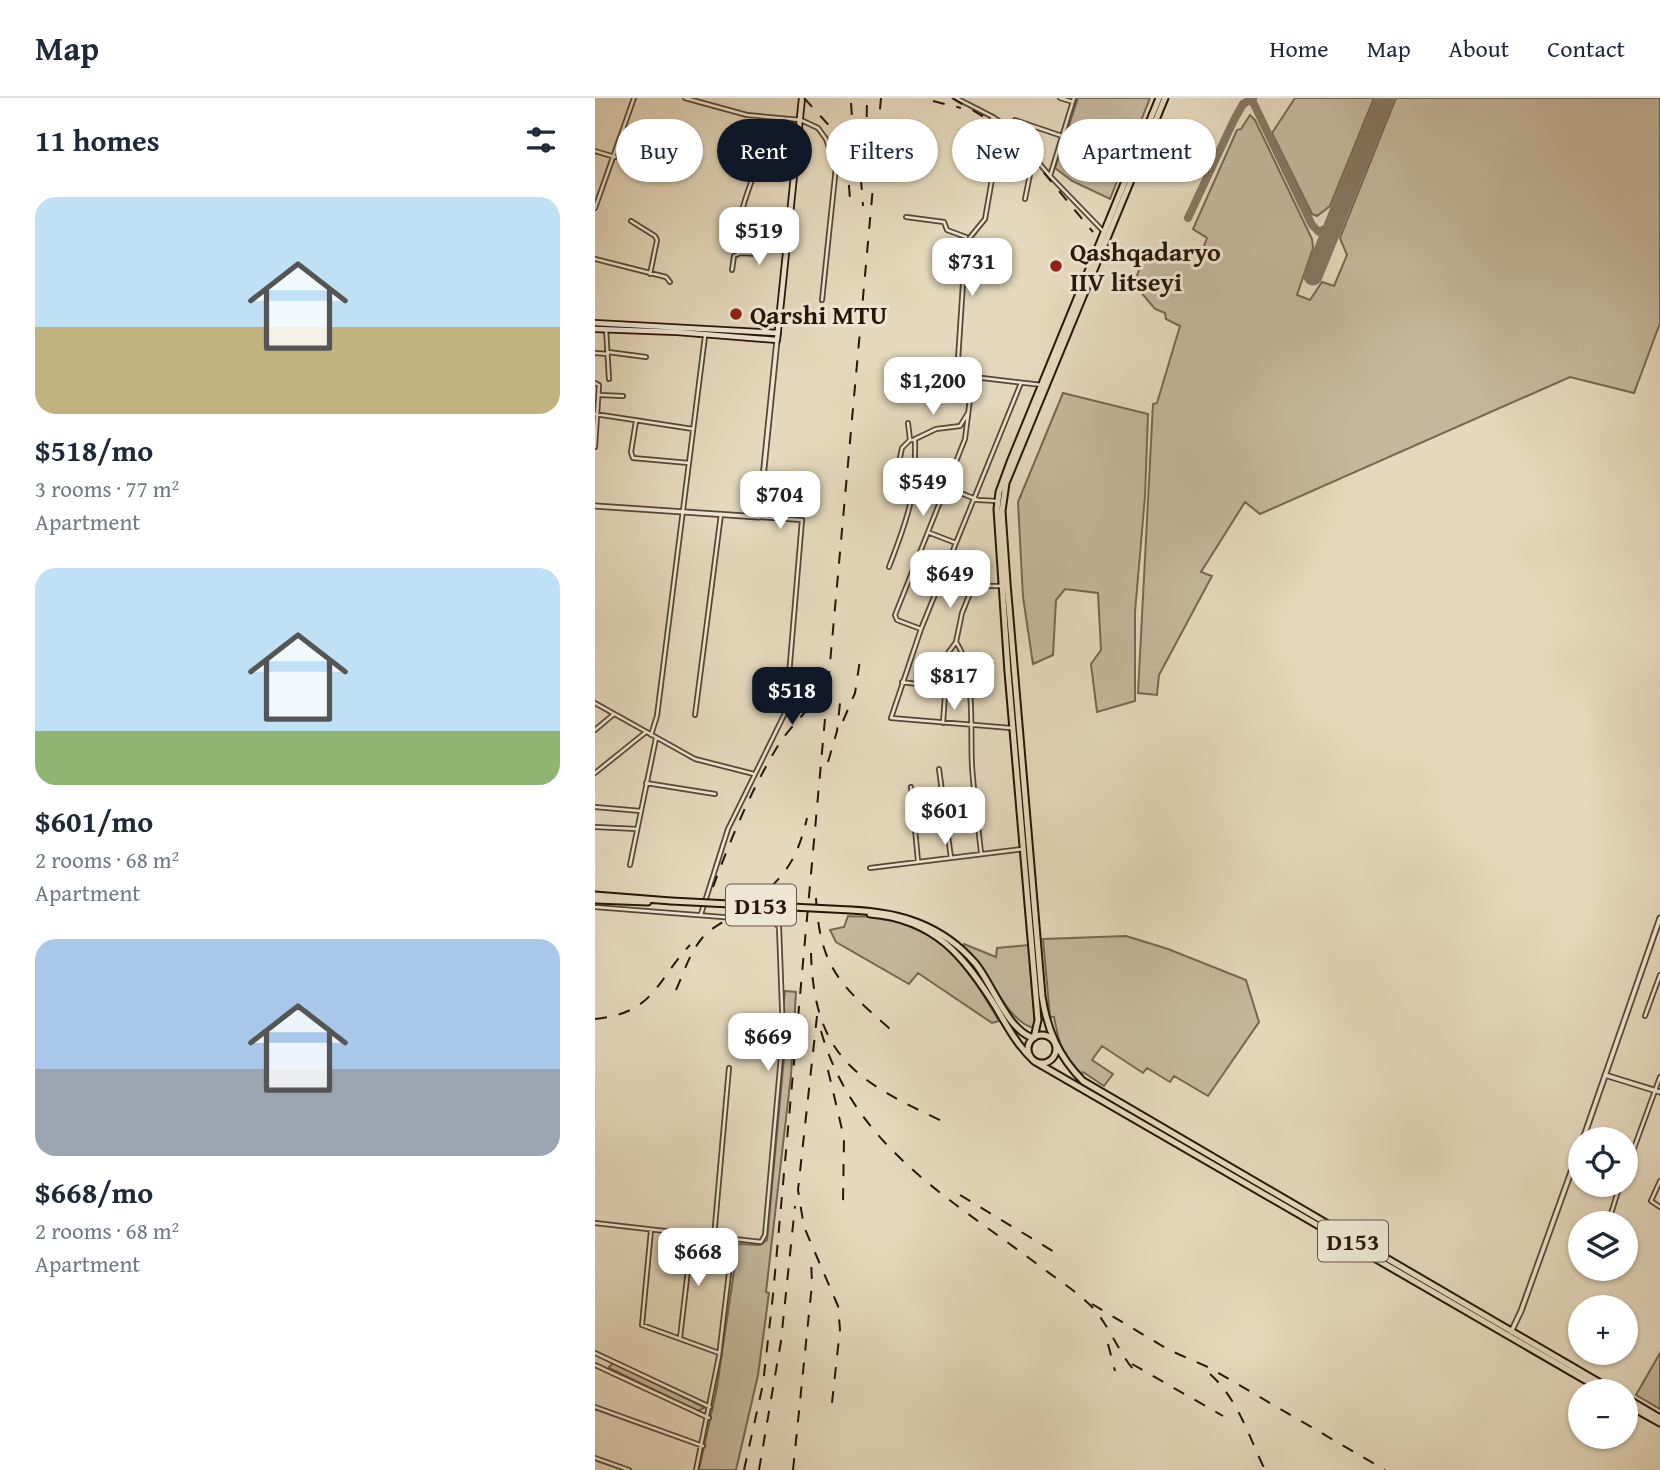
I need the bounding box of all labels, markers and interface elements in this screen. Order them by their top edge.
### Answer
text: Map [35,24,99,72]
text: Home [1270,31,1329,66]
text: Map [1367,31,1411,66]
text: About [1449,31,1509,66]
text: Contact [1547,31,1625,66]
text: 11 homes [35,118,160,162]
chip: Buy [616,119,703,182]
chip: Rent [717,119,812,182]
chip: Filters [826,119,938,182]
chip: New [952,119,1044,182]
chip: Apartment [1058,119,1216,182]
icon: filters [522,121,560,159]
pin: $519 [718,208,800,267]
text: $519 [735,213,783,246]
place label: Qashqadaryo IIV litseyi [1070,232,1221,301]
pin: $731 [931,238,1013,298]
icon: home [235,243,361,369]
text: $731 [948,244,996,277]
marker: Qashqadaryo IIV litseyi [1048,258,1064,274]
place label: Qarshi MTU [750,295,887,334]
marker: Qarshi MTU [728,306,744,322]
pin: $1,200 [876,358,990,417]
text: $1,200 [900,363,966,396]
text: $518/mo [35,428,153,472]
pin: $549 [882,458,964,518]
text: $549 [899,464,947,497]
text: 3 rooms · 77 m² [35,472,179,505]
pin: $704 [739,472,821,531]
text: $704 [756,477,804,510]
text: Apartment [35,505,140,538]
pin: $649 [909,550,991,610]
text: $649 [926,556,974,589]
icon: home [235,614,361,740]
pin: $817 [913,652,995,712]
text: $817 [930,658,978,691]
pin: $518 [751,668,833,727]
text: $518 [768,673,816,706]
pin: $601 [904,788,986,847]
text: $601 [921,793,969,826]
text: $601/mo [35,799,153,843]
text: 2 rooms · 68 m² [35,843,179,876]
text: Apartment [35,876,140,909]
road number: D153 [726,884,796,926]
icon: home [235,985,361,1111]
pin: $669 [727,1014,809,1073]
text: $669 [744,1019,792,1052]
map controls [1568,1127,1638,1449]
button: locate [1568,1127,1638,1197]
text: $668/mo [35,1170,153,1214]
button: layers [1568,1211,1638,1281]
text: 2 rooms · 68 m² [35,1214,179,1247]
road number: D153 [1318,1220,1388,1261]
pin: $668 [657,1228,739,1288]
text: $668 [674,1234,722,1267]
text: Apartment [35,1247,140,1280]
button: + [1568,1295,1638,1365]
button: − [1568,1379,1638,1449]

